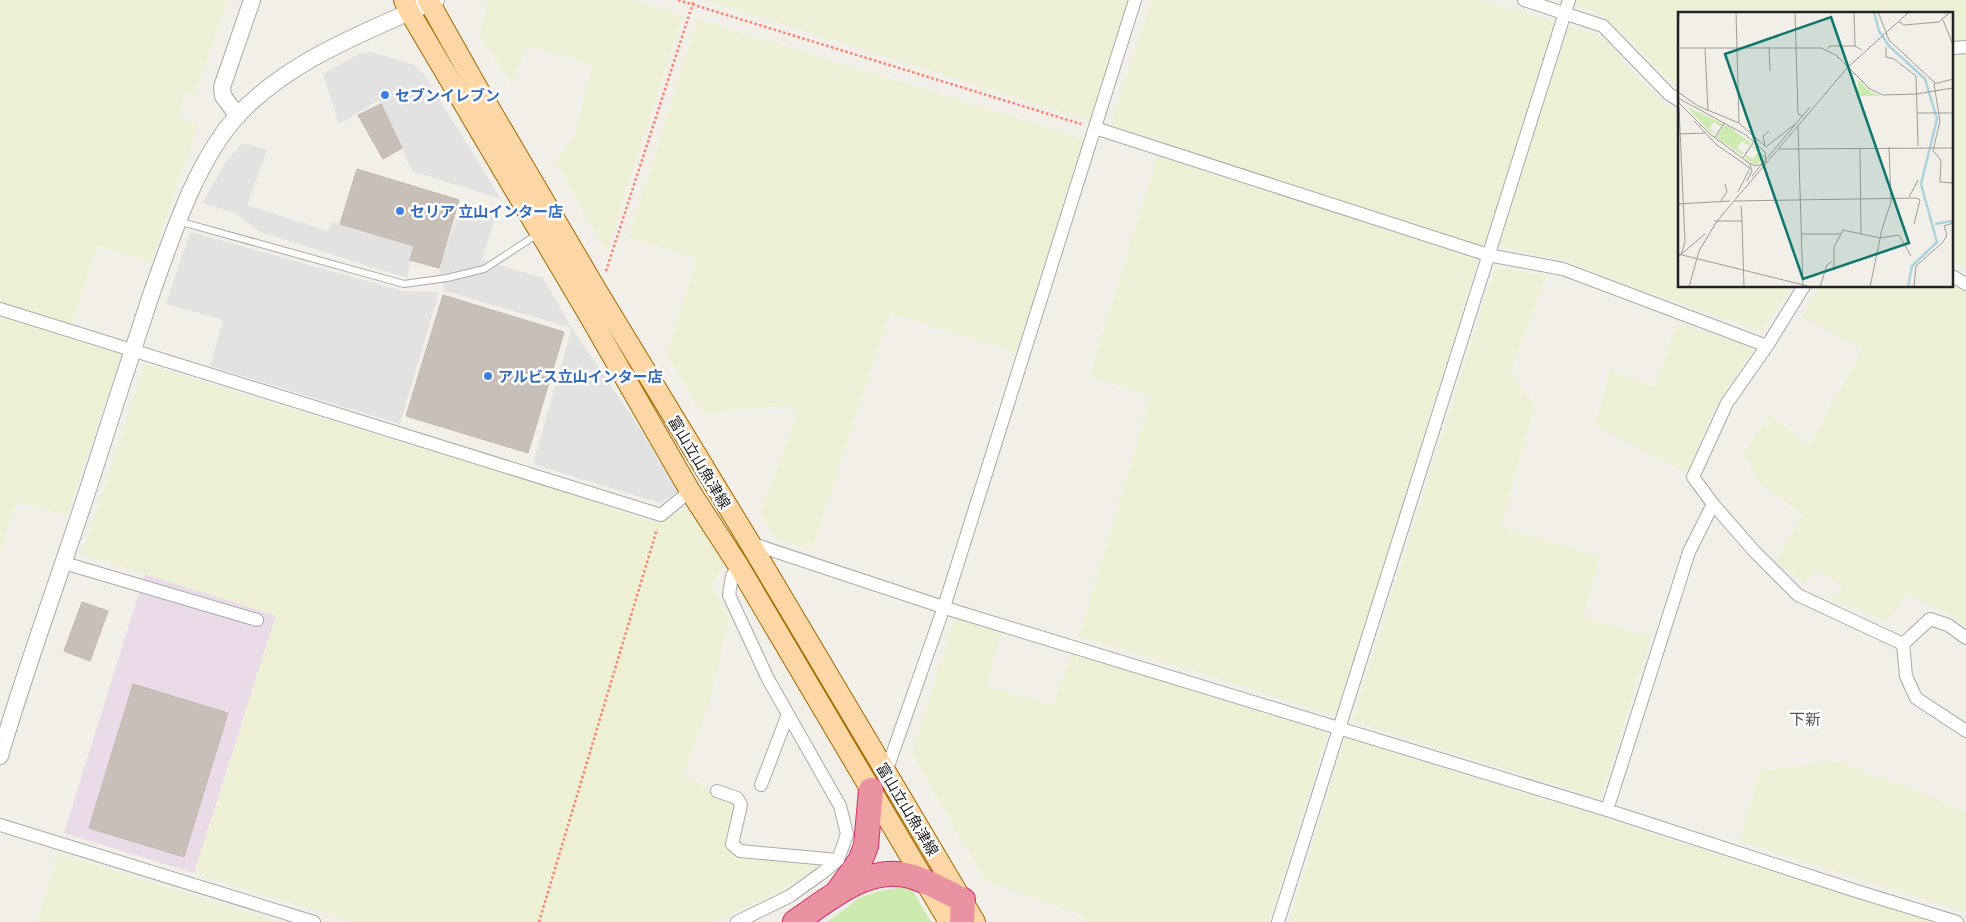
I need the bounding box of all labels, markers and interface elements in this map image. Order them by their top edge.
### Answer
inset map [1678,12,1954,288]
place label: セブンイレブン [395,86,500,104]
marker: セブンイレブン [379,89,391,101]
place label: セリア 立山インター店 [410,202,563,220]
marker: セリア 立山インター店 [394,205,406,217]
place label: アルビス立山インター店 [498,367,663,385]
marker: アルビス立山インター店 [482,370,494,382]
street label: 富山立山魚津線 [665,412,735,512]
district label: 下新 [1789,709,1821,728]
street label: 富山立山魚津線 [873,759,943,859]

